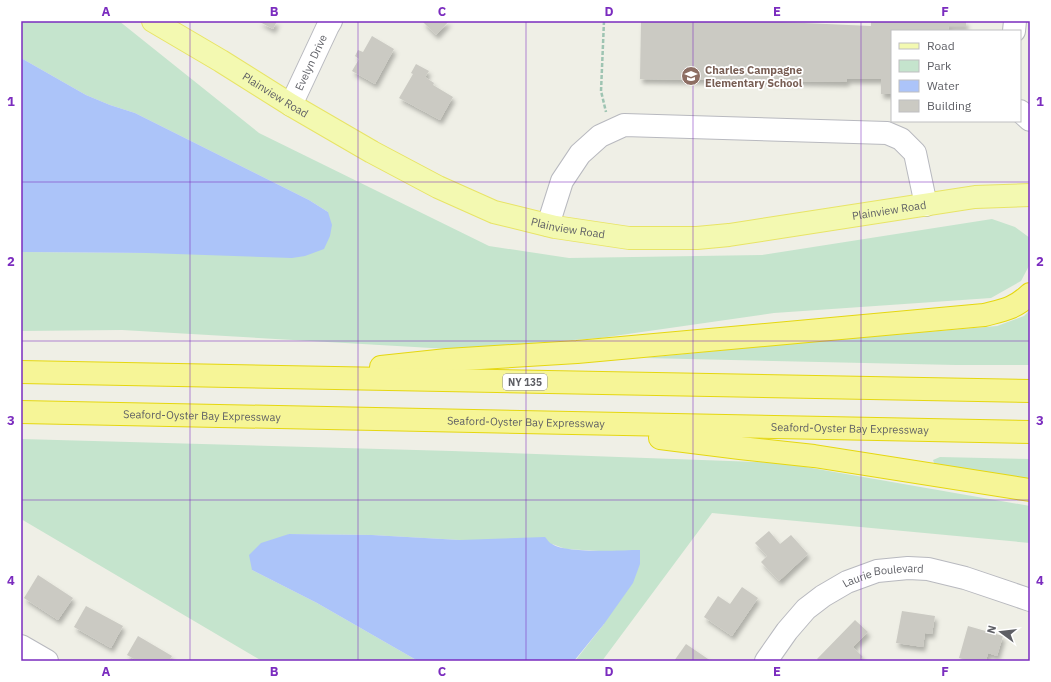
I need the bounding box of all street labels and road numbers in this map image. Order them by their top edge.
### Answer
street label: Evelyn Drive [292,32,330,93]
street label: Plainview Road [240,69,311,121]
street label: Plainview Road [851,198,927,223]
street label: Plainview Road [529,214,606,241]
road number: NY 135 [503,374,547,390]
street label: Seaford-Oyster Bay Expressway [123,407,282,424]
street label: Seaford-Oyster Bay Expressway [447,413,605,431]
street label: Seaford-Oyster Bay Expressway [771,420,929,437]
street label: Laurie Boulevard [840,561,924,590]

